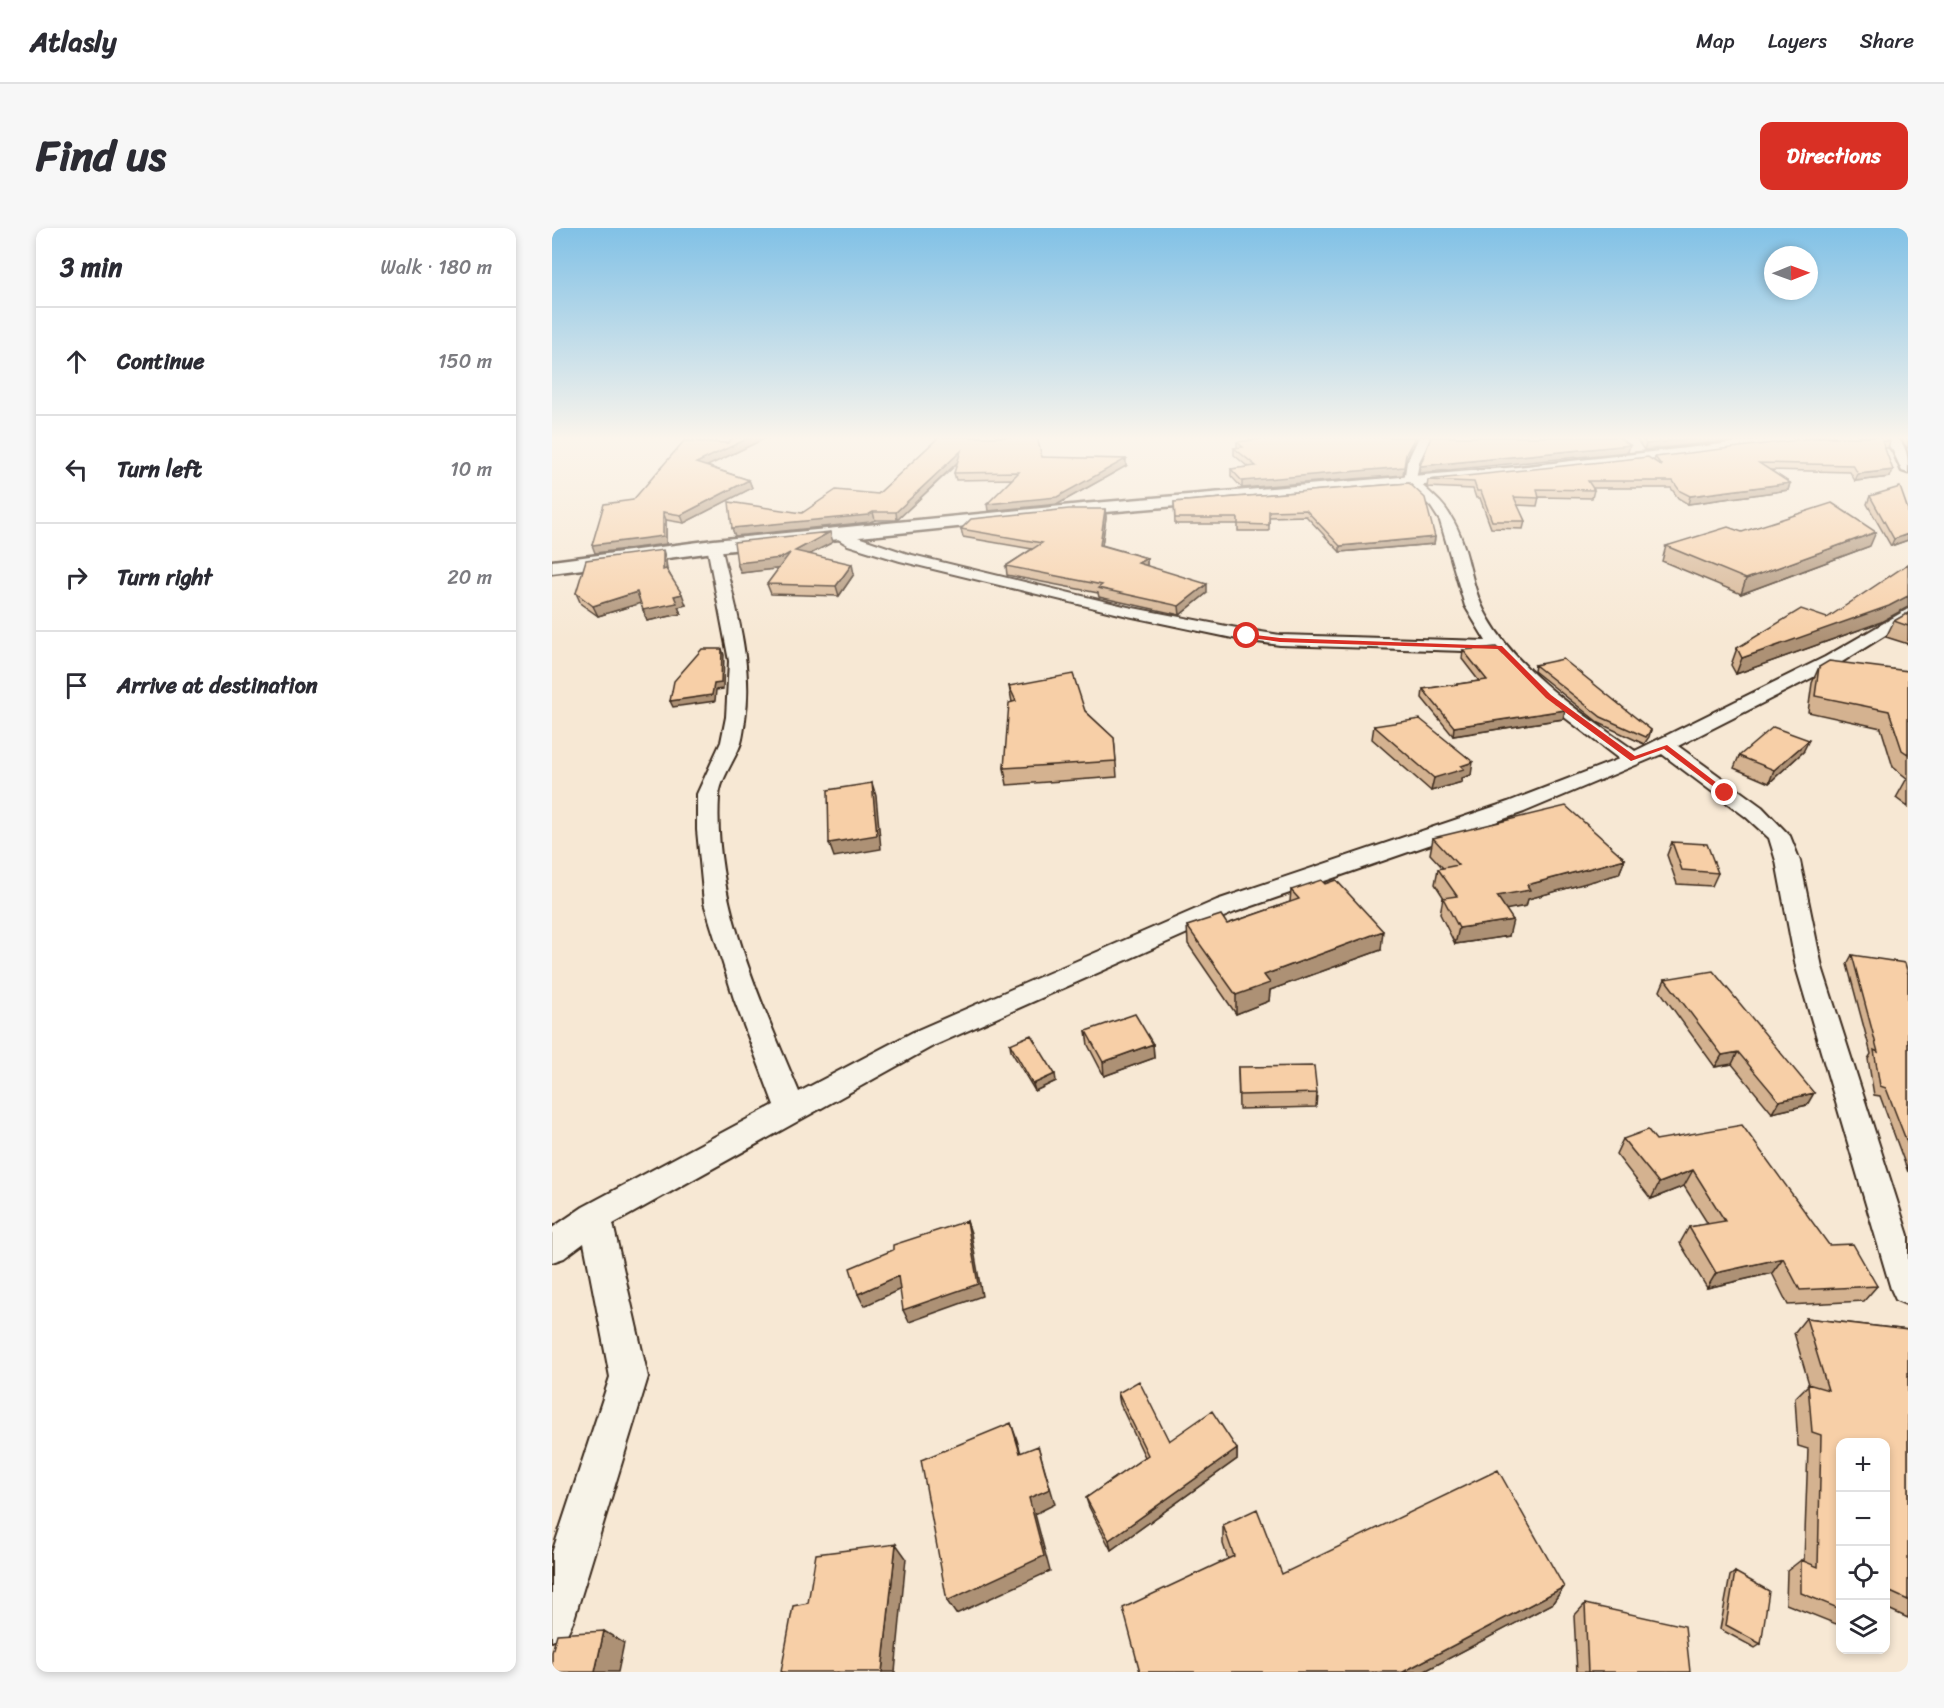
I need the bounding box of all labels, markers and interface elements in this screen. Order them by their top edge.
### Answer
text: Atlasly [30,17,117,66]
text: Map [1696,22,1735,60]
text: Layers [1768,22,1827,60]
text: Share [1860,22,1914,60]
text: Find us [36,119,166,193]
button: Directions [1760,122,1908,190]
text: 3 min [60,244,122,290]
north arrow [1764,246,1818,300]
text: Walk · 180 m [381,250,492,285]
text: Continue [117,342,205,381]
text: 150 m [438,344,492,379]
icon: ahead [60,345,93,378]
text: Turn left [117,450,202,489]
text: 10 m [450,452,492,487]
icon: left [60,453,93,486]
text: Turn right [117,558,212,597]
text: 20 m [447,560,492,595]
icon: right [60,561,93,594]
route start [1233,622,1259,648]
text: Arrive at destination [117,666,318,705]
icon: arrive [60,669,93,702]
route end [1711,779,1737,805]
map controls [1836,1438,1890,1654]
button: + [1836,1438,1890,1492]
button: − [1836,1492,1890,1546]
button: locate [1836,1546,1890,1600]
button: layers [1836,1600,1890,1654]

